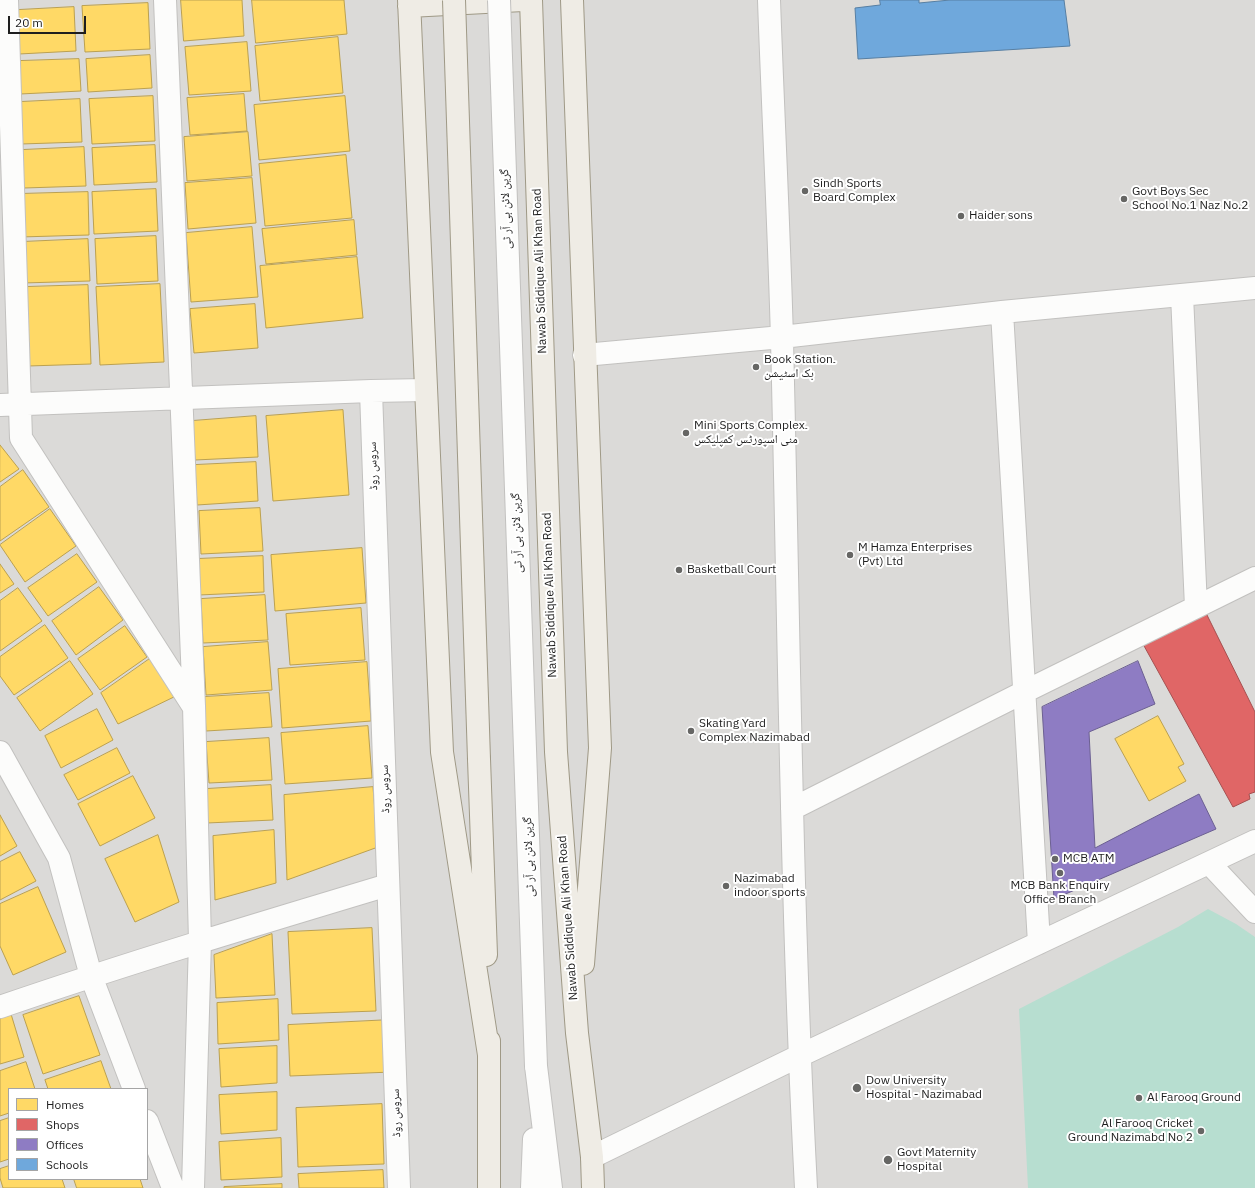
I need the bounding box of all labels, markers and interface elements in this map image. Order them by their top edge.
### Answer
scale bar [10,8,88,34]
text: 20 m [15,15,43,30]
street label: گرین لائن بی آر ٹی [497,169,515,249]
place label: Sindh Sports Board Complex [813,177,895,205]
place label: Govt Boys Sec School No.1 Naz No.2 [1132,185,1248,213]
marker: Sindh Sports Board Complex [800,186,810,196]
street label: Nawab Siddique Ali Khan Road [530,188,550,354]
marker: Govt Boys Sec School No.1 Naz No.2 [1119,194,1129,204]
place label: Haider sons [969,209,1033,223]
marker: Haider sons [956,211,966,221]
place label: Book Station۔ بک اسٹیشن [764,353,836,381]
marker: Book Station۔ بک اسٹیشن [751,362,761,372]
place label: Mini Sports Complex۔ منی اسپورٹس کمپلیکس [694,419,808,447]
marker: Mini Sports Complex۔ منی اسپورٹس کمپلیکس [681,428,691,438]
street label: سروس روڈ [365,441,381,491]
street label: گرین لائن بی آر ٹی [508,493,526,573]
street label: Nawab Siddique Ali Khan Road [540,512,560,678]
place label: M Hamza Enterprises (Pvt) Ltd [858,541,972,569]
marker: M Hamza Enterprises (Pvt) Ltd [845,550,855,560]
place label: Basketball Court [687,563,776,577]
marker: Basketball Court [674,565,684,575]
place label: Skating Yard Complex Nazimabad [699,717,810,745]
marker: Skating Yard Complex Nazimabad [686,726,696,736]
street label: سروس روڈ [377,764,393,814]
street label: گرین لائن بی آر ٹی [520,817,538,897]
street label: Nawab Siddique Ali Khan Road [555,835,581,1001]
place label: MCB ATM [1063,852,1114,866]
marker: MCB ATM [1050,854,1060,864]
marker: MCB Bank Enquiry Office Branch [1055,868,1065,878]
place label: Nazimabad indoor sports [734,872,805,900]
place label: MCB Bank Enquiry Office Branch [1010,879,1110,907]
marker: Nazimabad indoor sports [721,881,731,891]
place label: Dow University Hospital - Nazimabad [866,1074,982,1102]
marker: Dow University Hospital - Nazimabad [851,1082,863,1094]
legend [8,1088,148,1180]
street label: سروس روڈ [388,1088,404,1138]
place label: Al Farooq Ground [1147,1091,1241,1105]
marker: Al Farooq Ground [1134,1093,1144,1103]
text: Homes [46,1097,84,1112]
text: Shops [46,1117,79,1132]
place label: Al Farooq Cricket Ground Nazimabd No 2 [1068,1117,1193,1145]
marker: Al Farooq Cricket Ground Nazimabd No 2 [1196,1126,1206,1136]
text: Offices [46,1137,84,1152]
place label: Govt Maternity Hospital [897,1146,976,1174]
marker: Govt Maternity Hospital [882,1154,894,1166]
text: Schools [46,1157,88,1172]

